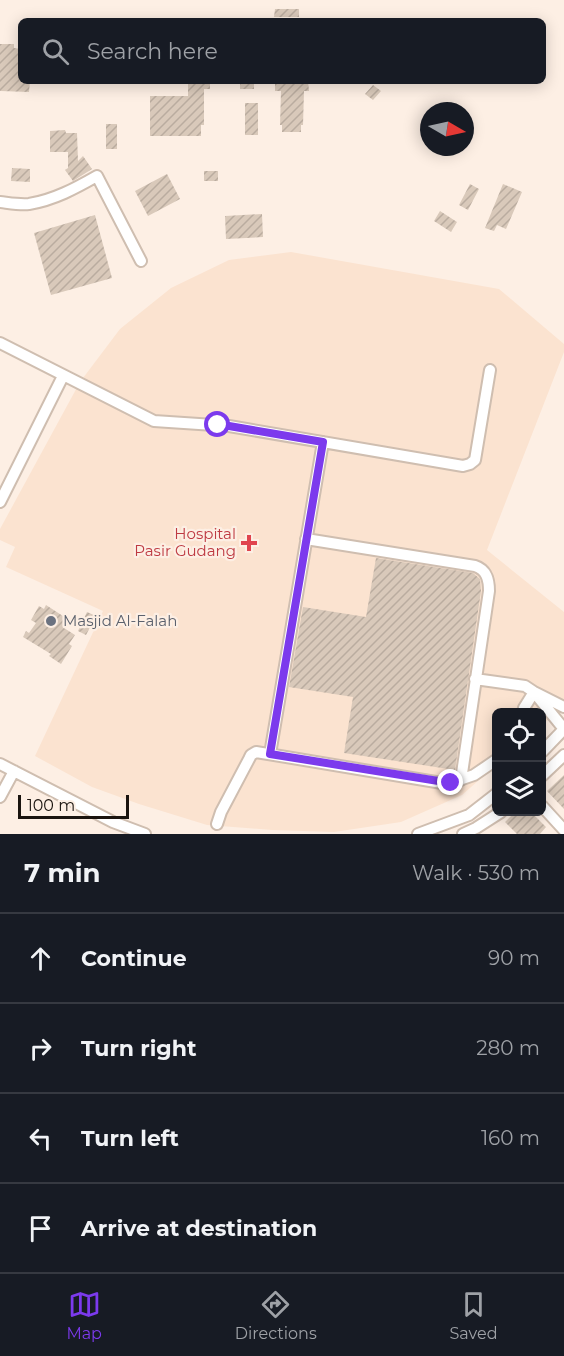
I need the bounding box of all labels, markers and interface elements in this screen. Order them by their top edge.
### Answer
search box [18,18,546,84]
icon: search [39,35,72,68]
text: Search here [87,38,218,65]
north arrow [420,102,474,156]
route start [204,411,230,437]
place label: Hospital Pasir Gudang [134,524,236,560]
marker: Hospital Pasir Gudang [240,534,258,552]
place label: Masjid Al-Falah [63,611,177,630]
marker: Masjid Al-Falah [44,614,58,628]
map controls [492,708,546,816]
button: locate [492,708,546,762]
button: layers [492,762,546,816]
route end [437,769,463,795]
scale bar [18,792,129,820]
text: 100 m [27,796,75,815]
text: 7 min [24,857,101,889]
text: Walk · 530 m [412,861,540,885]
icon: ahead [24,942,57,975]
text: Continue [81,945,187,972]
text: 90 m [488,946,540,970]
icon: right [24,1032,57,1065]
text: Turn right [81,1035,196,1062]
text: 280 m [476,1036,540,1060]
icon: left [24,1122,57,1155]
text: Turn left [81,1125,179,1152]
text: 160 m [481,1126,540,1150]
icon: arrive [24,1212,57,1245]
text: Arrive at destination [81,1215,317,1242]
tab: Map [66,1288,102,1343]
tab: Directions [235,1288,317,1343]
tab: Saved [450,1288,498,1343]

